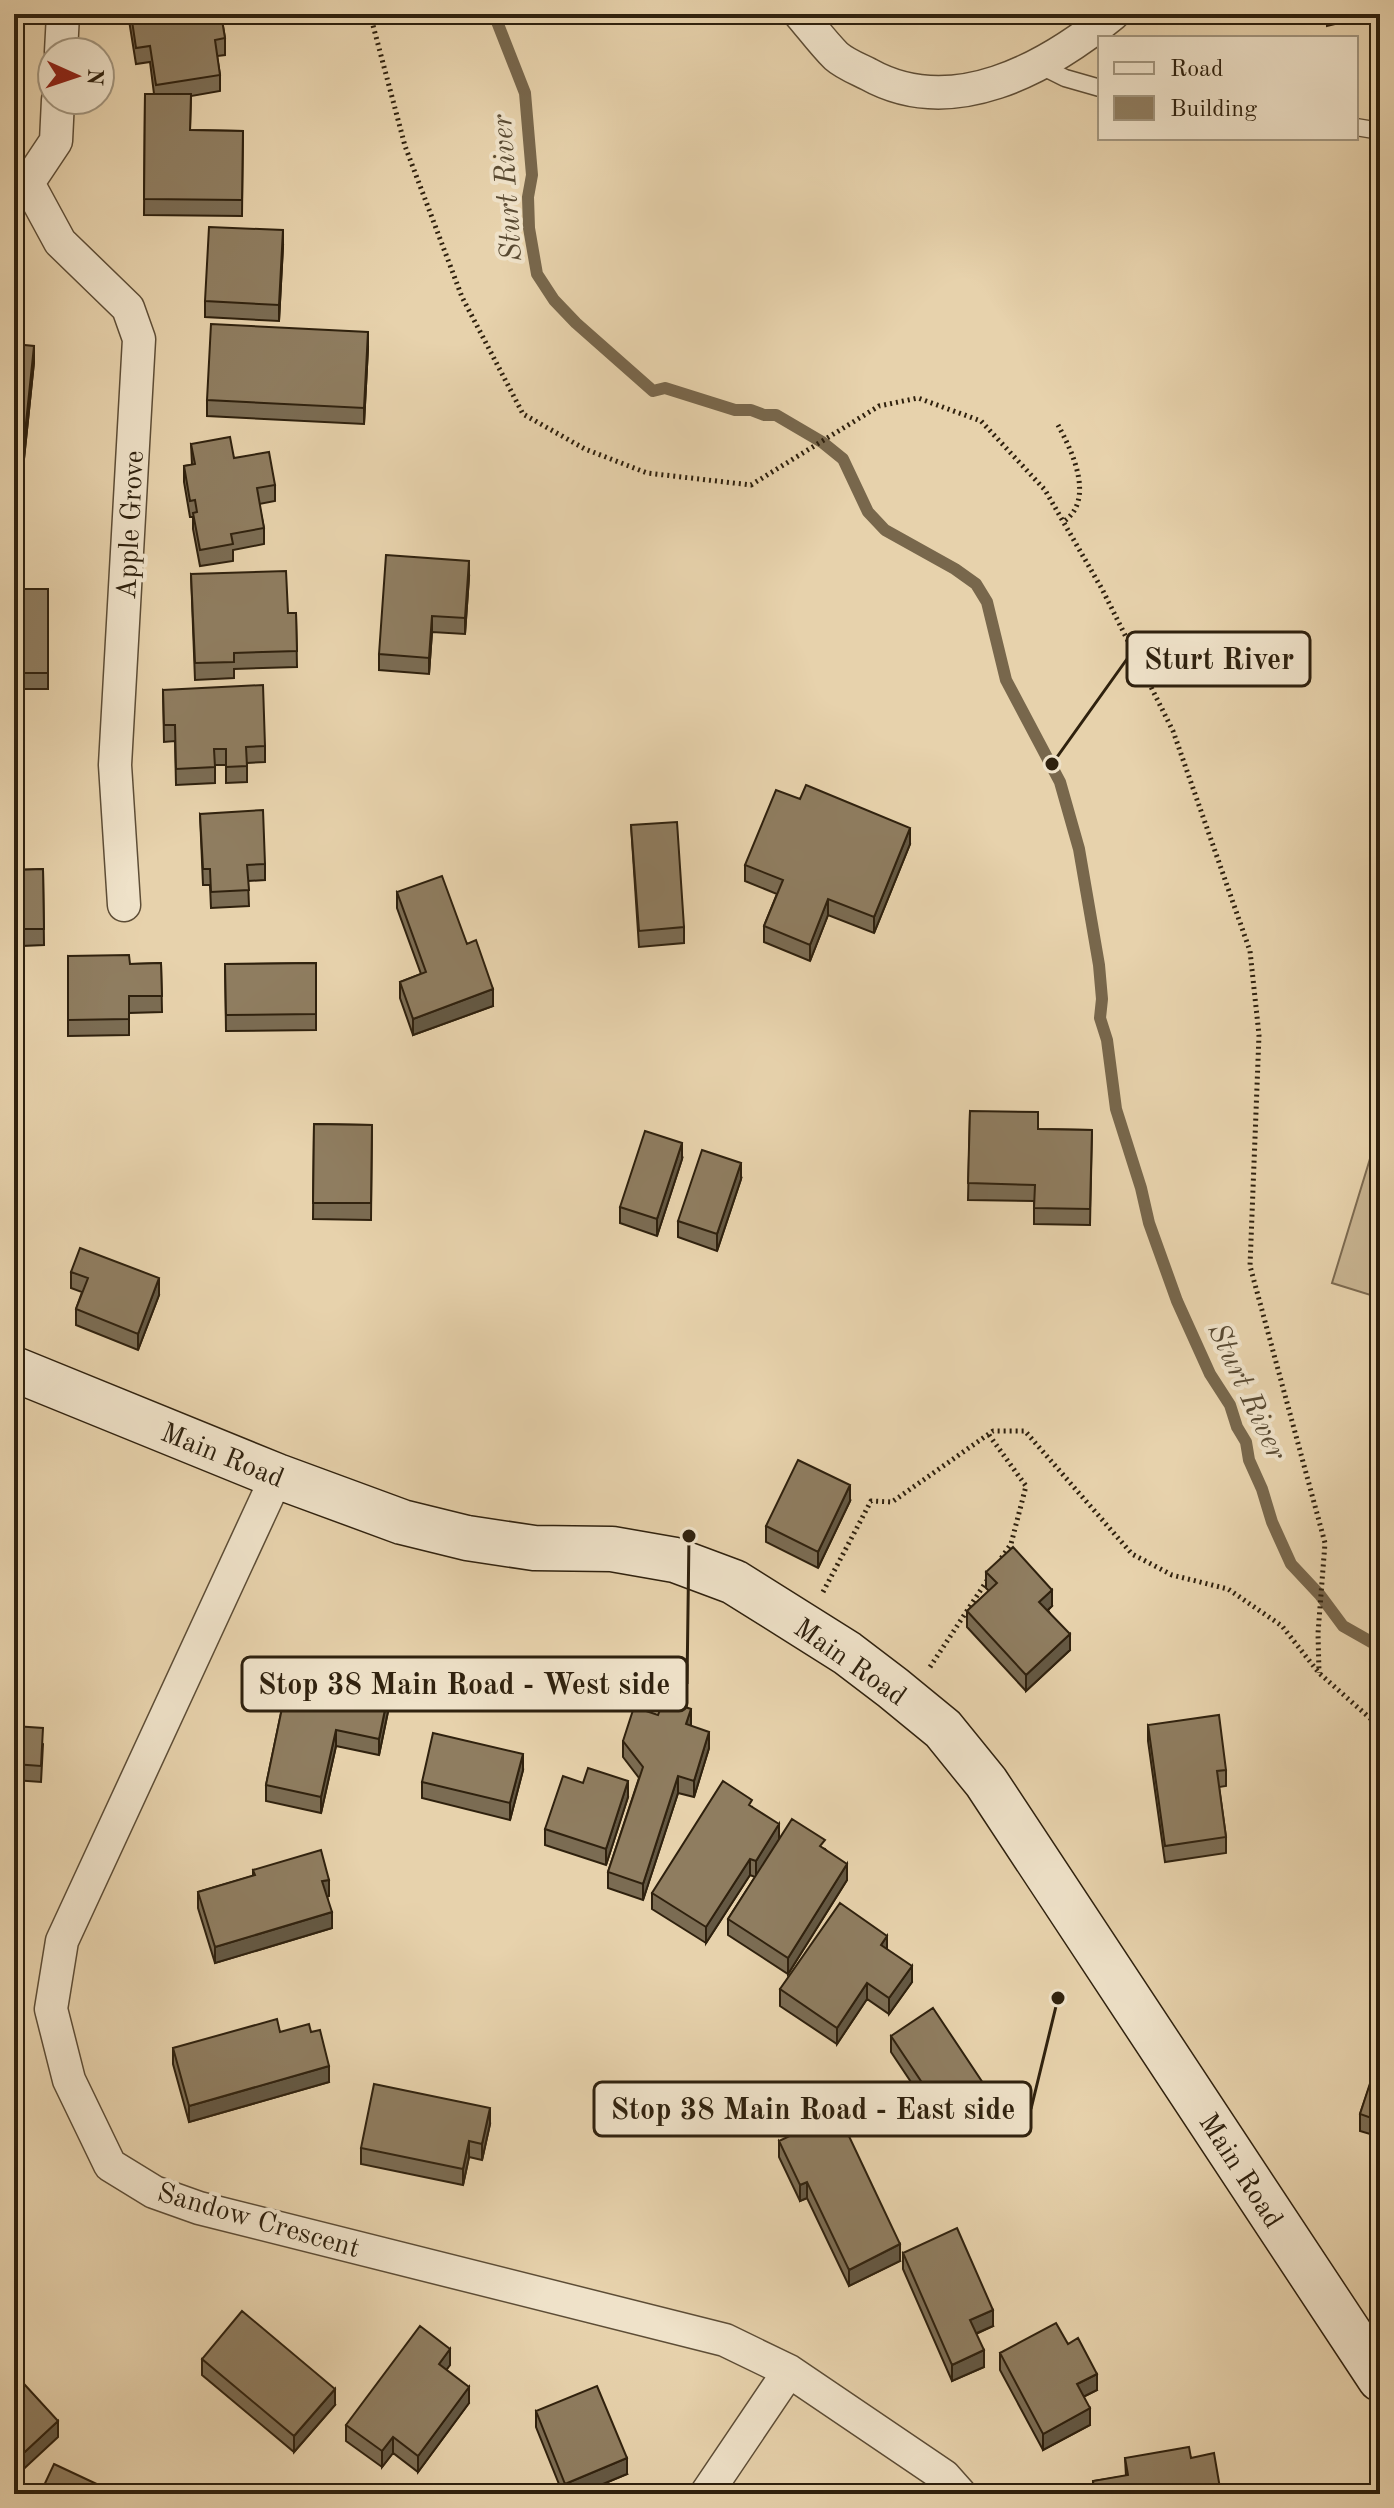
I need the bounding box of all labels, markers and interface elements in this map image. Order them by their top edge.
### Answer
north arrow [36,36,116,116]
legend [1098,36,1358,140]
text: Road [1170,58,1223,82]
text: N [83,68,105,86]
text: Building [1170,98,1257,122]
water label: Sturt River [488,112,528,262]
street label: Apple Grove [114,450,150,600]
callout: Sturt River [1127,632,1310,686]
text: Sturt River [1144,646,1294,676]
water label: Sturt River [1201,1319,1291,1466]
street label: Main Road [156,1419,287,1494]
street label: Main Road [788,1615,911,1712]
callout: Stop 38 Main Road - West side [242,1657,687,1711]
text: Stop 38 Main Road - West side [258,1671,670,1701]
callout: Stop 38 Main Road - East side [594,2082,1031,2136]
text: Stop 38 Main Road - East side [611,2096,1016,2126]
street label: Main Road [1192,2109,1287,2234]
street label: Sandow Crescent [154,2180,363,2264]

